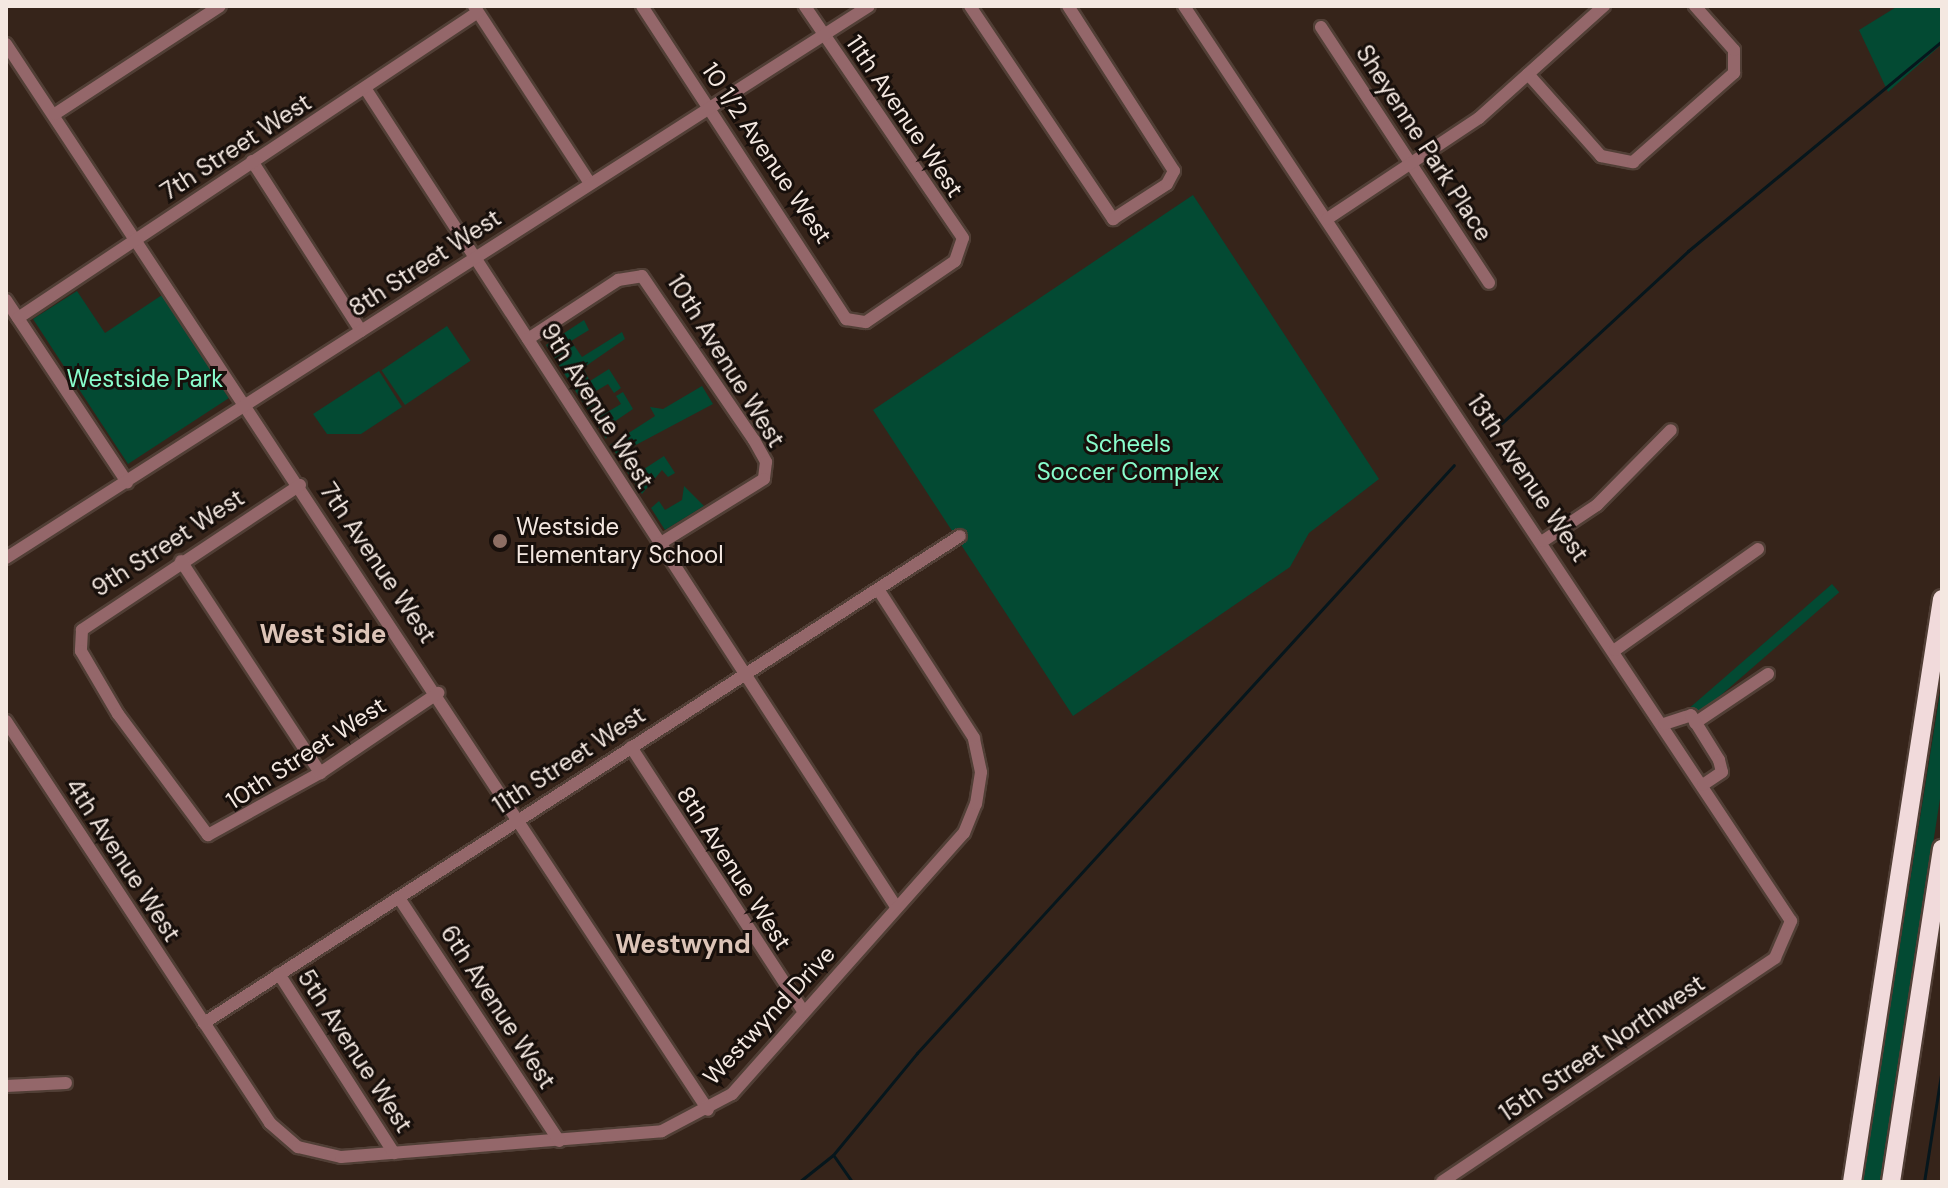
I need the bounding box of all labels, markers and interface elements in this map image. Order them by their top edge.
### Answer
street label: 11th Avenue West [840,30,970,202]
street label: Sheyenne Park Place [1350,40,1498,246]
street label: 10 1/2 Avenue West [696,57,838,249]
street label: 7th Street West [155,88,317,206]
street label: 8th Street West [344,203,506,323]
street label: 10th Avenue West [661,269,791,453]
street label: 9th Avenue West [535,318,659,494]
park label: Westside Park [67,365,223,393]
street label: 13th Avenue West [1461,389,1595,567]
park label: Scheels Soccer Complex [1037,430,1219,486]
street label: 7th Avenue West [314,477,442,649]
street label: 9th Street West [87,483,249,603]
place label: Westside Elementary School [516,513,724,569]
marker: Westside Elementary School [491,532,509,550]
district label: West Side [259,619,387,651]
street label: 10th Street West [221,691,391,815]
street label: 11th Street West [488,700,650,820]
street label: 4th Avenue West [60,773,186,947]
street label: 8th Avenue West [671,781,797,955]
street label: 6th Avenue West [434,920,562,1094]
district label: Westwynd [615,929,751,961]
street label: Westwynd Drive [697,939,841,1091]
street label: 5th Avenue West [292,964,418,1138]
street label: 15th Street Northwest [1494,969,1710,1127]

